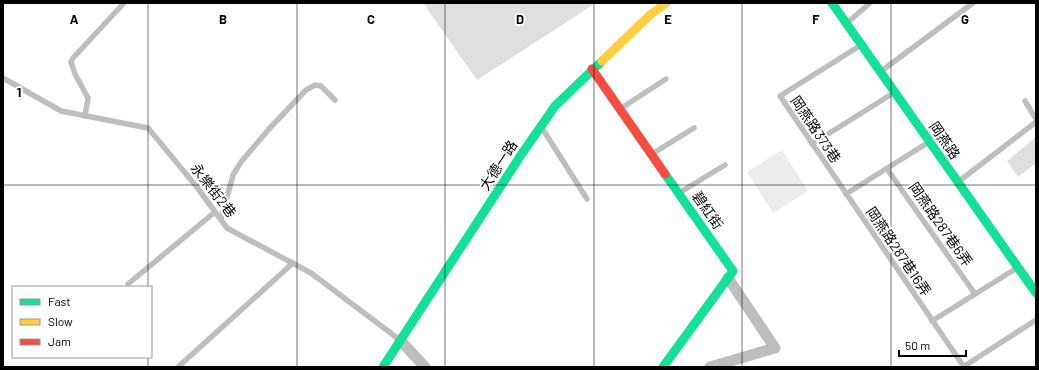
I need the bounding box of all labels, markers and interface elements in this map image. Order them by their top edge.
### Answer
text: A [70,11,79,27]
text: B [219,11,227,27]
text: C [367,11,375,27]
text: D [516,11,524,27]
text: E [664,11,672,27]
text: F [812,11,820,27]
text: G [961,11,969,27]
text: 1 [17,84,21,100]
street label: 岡燕路373巷 [787,92,845,166]
street label: 岡燕路 [926,118,964,162]
street label: 大德一路 [476,137,520,193]
street label: 永樂街2巷 [188,160,240,220]
street label: 岡燕路287巷6弄 [906,179,976,269]
street label: 碧紅街 [689,188,727,232]
street label: 岡燕路287巷16弄 [863,203,935,299]
legend [12,286,152,358]
text: Fast [48,294,71,308]
text: Slow [48,314,73,328]
scale bar [899,332,966,358]
text: Jam [48,334,71,348]
text: 50 m [905,338,930,352]

